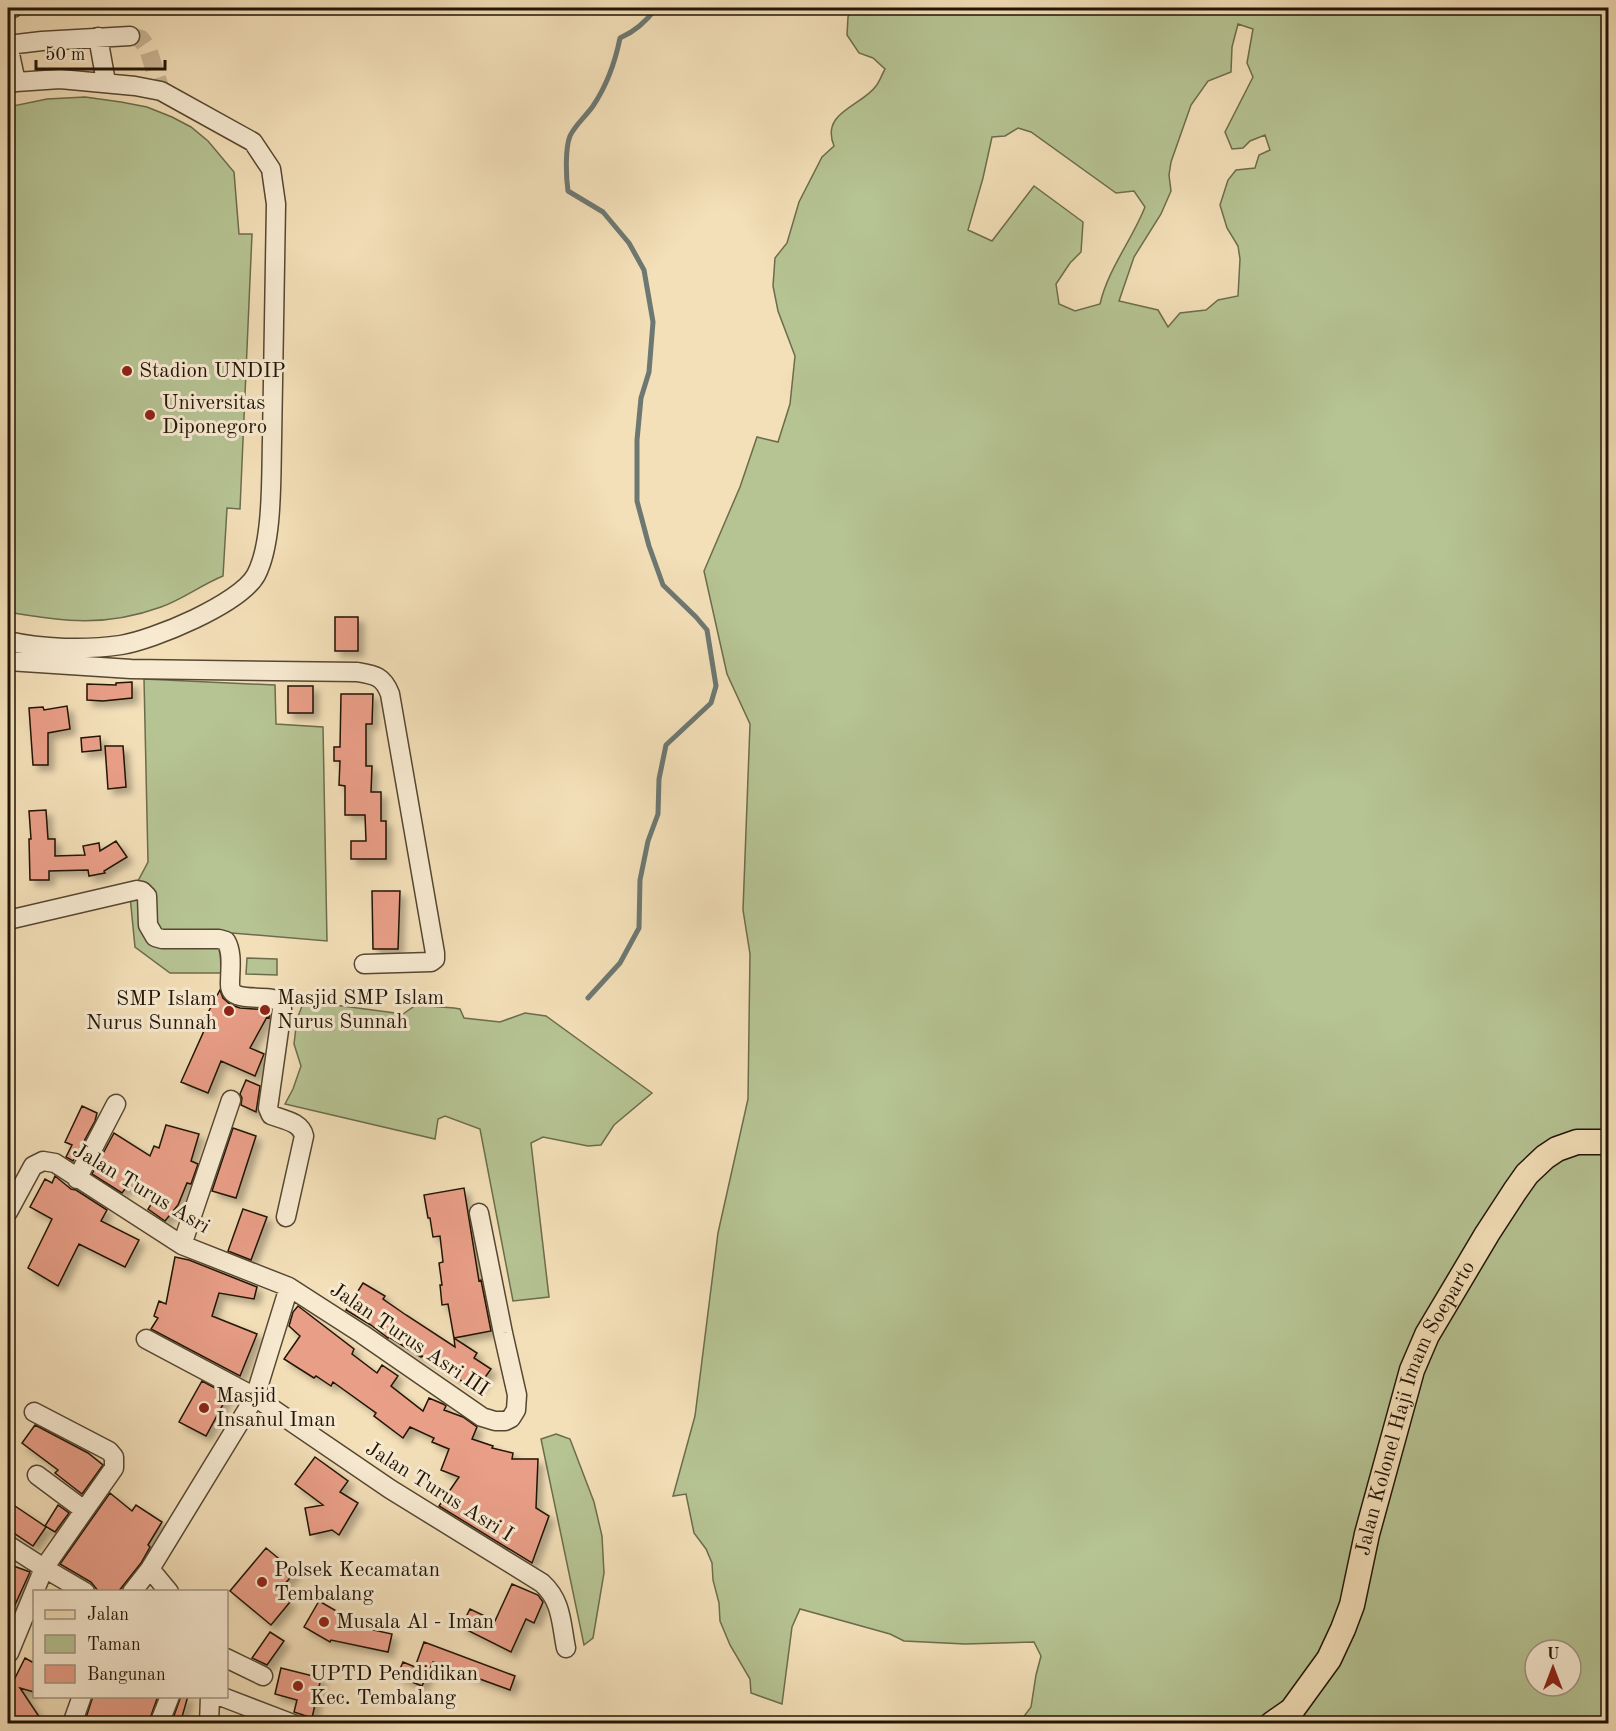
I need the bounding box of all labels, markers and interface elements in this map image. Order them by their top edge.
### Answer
scale bar [36,33,165,71]
text: 50 m [45,46,85,64]
place label: Stadion UNDIP [139,361,286,382]
marker: Stadion UNDIP [120,364,134,378]
place label: Universitas Diponegoro [162,393,267,438]
marker: Universitas Diponegoro [143,408,157,422]
place label: Masjid SMP Islam Nurus Sunnah [277,988,444,1033]
place label: SMP Islam Nurus Sunnah [86,989,217,1034]
marker: Masjid SMP Islam Nurus Sunnah [258,1003,272,1017]
marker: SMP Islam Nurus Sunnah [222,1004,236,1018]
street label: Jalan Turus Asri [69,1140,213,1238]
street label: Jalan Kolonel Haji Imam Soeparto [1352,1257,1479,1557]
street label: Jalan Turus Asri III [326,1279,492,1401]
place label: Masjid Insanul Iman [216,1386,336,1431]
marker: Masjid Insanul Iman [197,1401,211,1415]
street label: Jalan Turus Asri I [362,1438,516,1546]
place label: Polsek Kecamatan Tembalang [274,1560,440,1605]
marker: Polsek Kecamatan Tembalang [255,1575,269,1589]
legend [33,1590,228,1698]
text: Jalan [87,1606,129,1624]
place label: Musala Al - Iman [336,1612,494,1633]
marker: Musala Al - Iman [317,1615,331,1629]
text: Taman [87,1636,141,1654]
north arrow [1523,1638,1583,1698]
text: U [1547,1647,1560,1663]
place label: UPTD Pendidikan Kec. Tembalang [310,1664,478,1709]
text: Bangunan [87,1666,166,1684]
marker: UPTD Pendidikan Kec. Tembalang [291,1679,305,1693]

